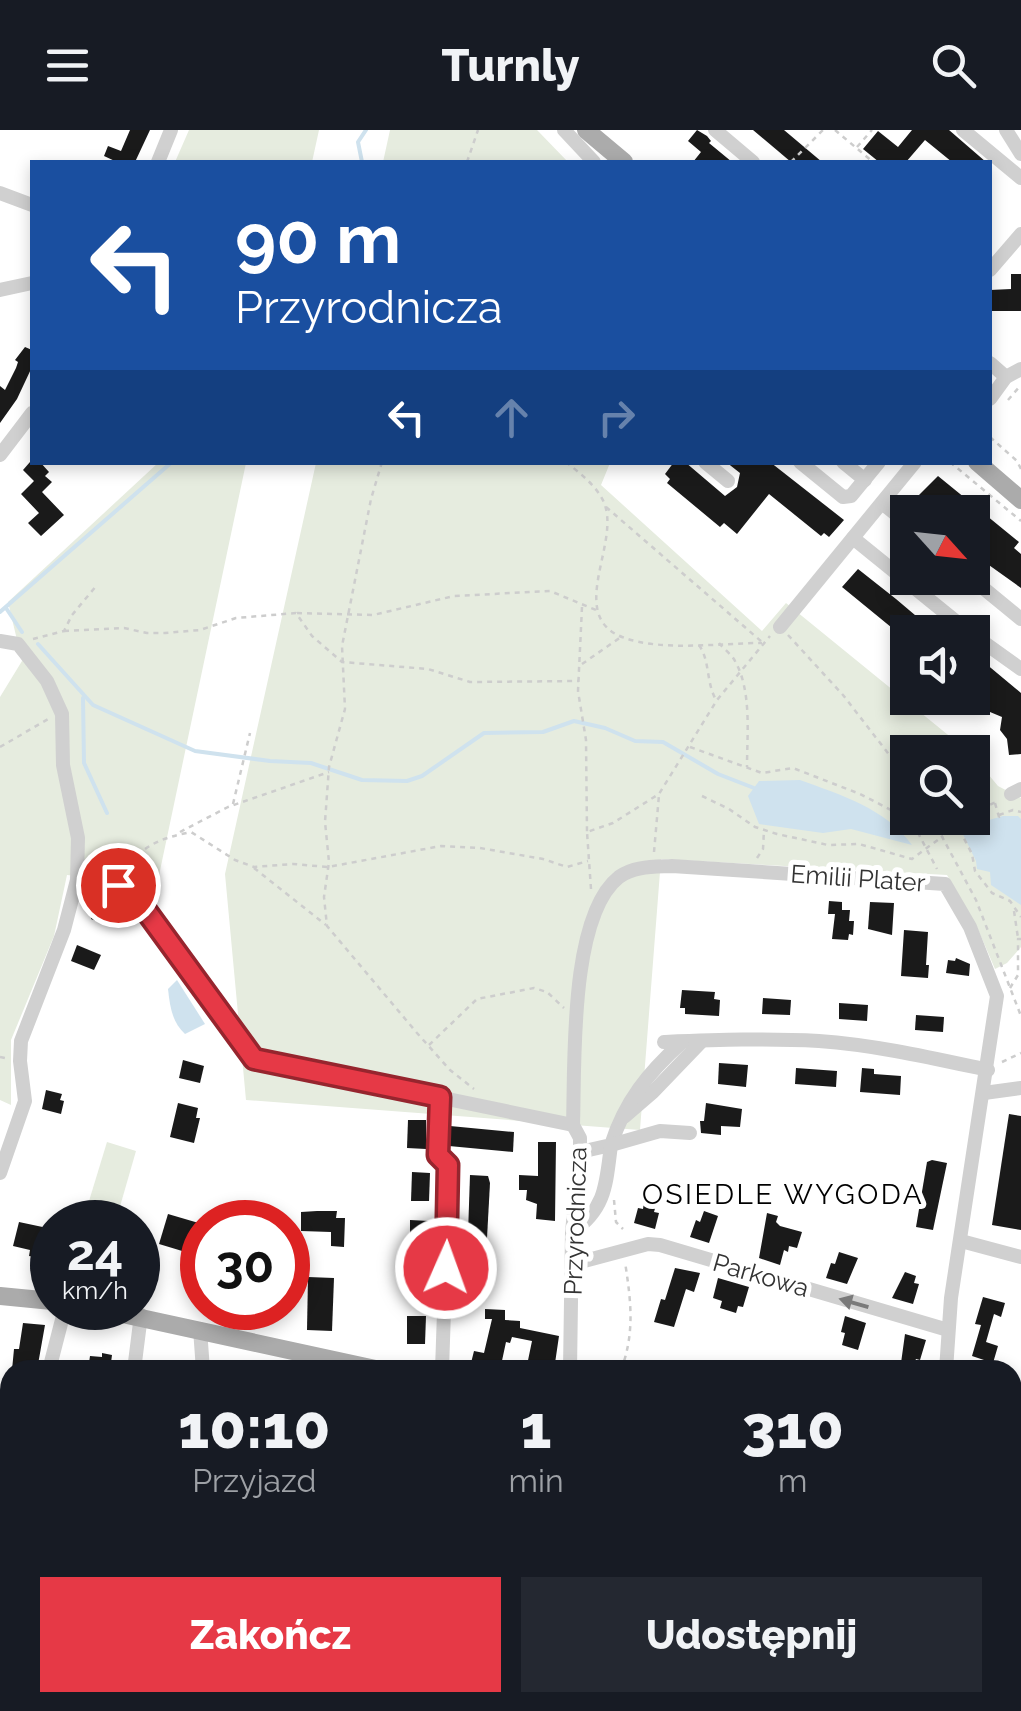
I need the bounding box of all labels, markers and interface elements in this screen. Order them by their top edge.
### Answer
icon: menu [40,38,95,93]
icon: search [926,38,981,93]
text: Turnly [441,39,580,92]
text: 90 m [235,197,401,279]
icon: left [70,200,200,330]
text: Przyrodnicza [235,281,503,334]
icon: left [379,390,434,445]
icon: ahead [484,390,539,445]
icon: right [589,390,644,445]
north arrow [890,495,990,595]
map controls [890,495,990,835]
button: sound [890,615,990,715]
button: search [890,735,990,835]
pin [76,843,161,928]
icon: arrive [91,858,146,913]
street label: Emilii Plater [790,858,927,898]
street label: Przyrodnicza [557,1146,593,1296]
district label: OSIEDLE WYGODA [642,1178,924,1211]
speed limit sign: 30 [180,1200,310,1330]
position arrow [394,1216,498,1320]
text: 24 [67,1223,123,1282]
street label: Parkowa [710,1247,812,1303]
text: km/h [62,1275,128,1305]
one-way arrow [839,1295,869,1310]
text: 10:10 [178,1392,330,1462]
text: 1 [521,1392,552,1462]
text: 310 [742,1392,844,1462]
text: Przyjazd [192,1462,316,1499]
text: min [509,1462,564,1499]
text: m [778,1462,807,1499]
button: Zakończ [40,1577,501,1692]
button: Udostępnij [521,1577,982,1692]

